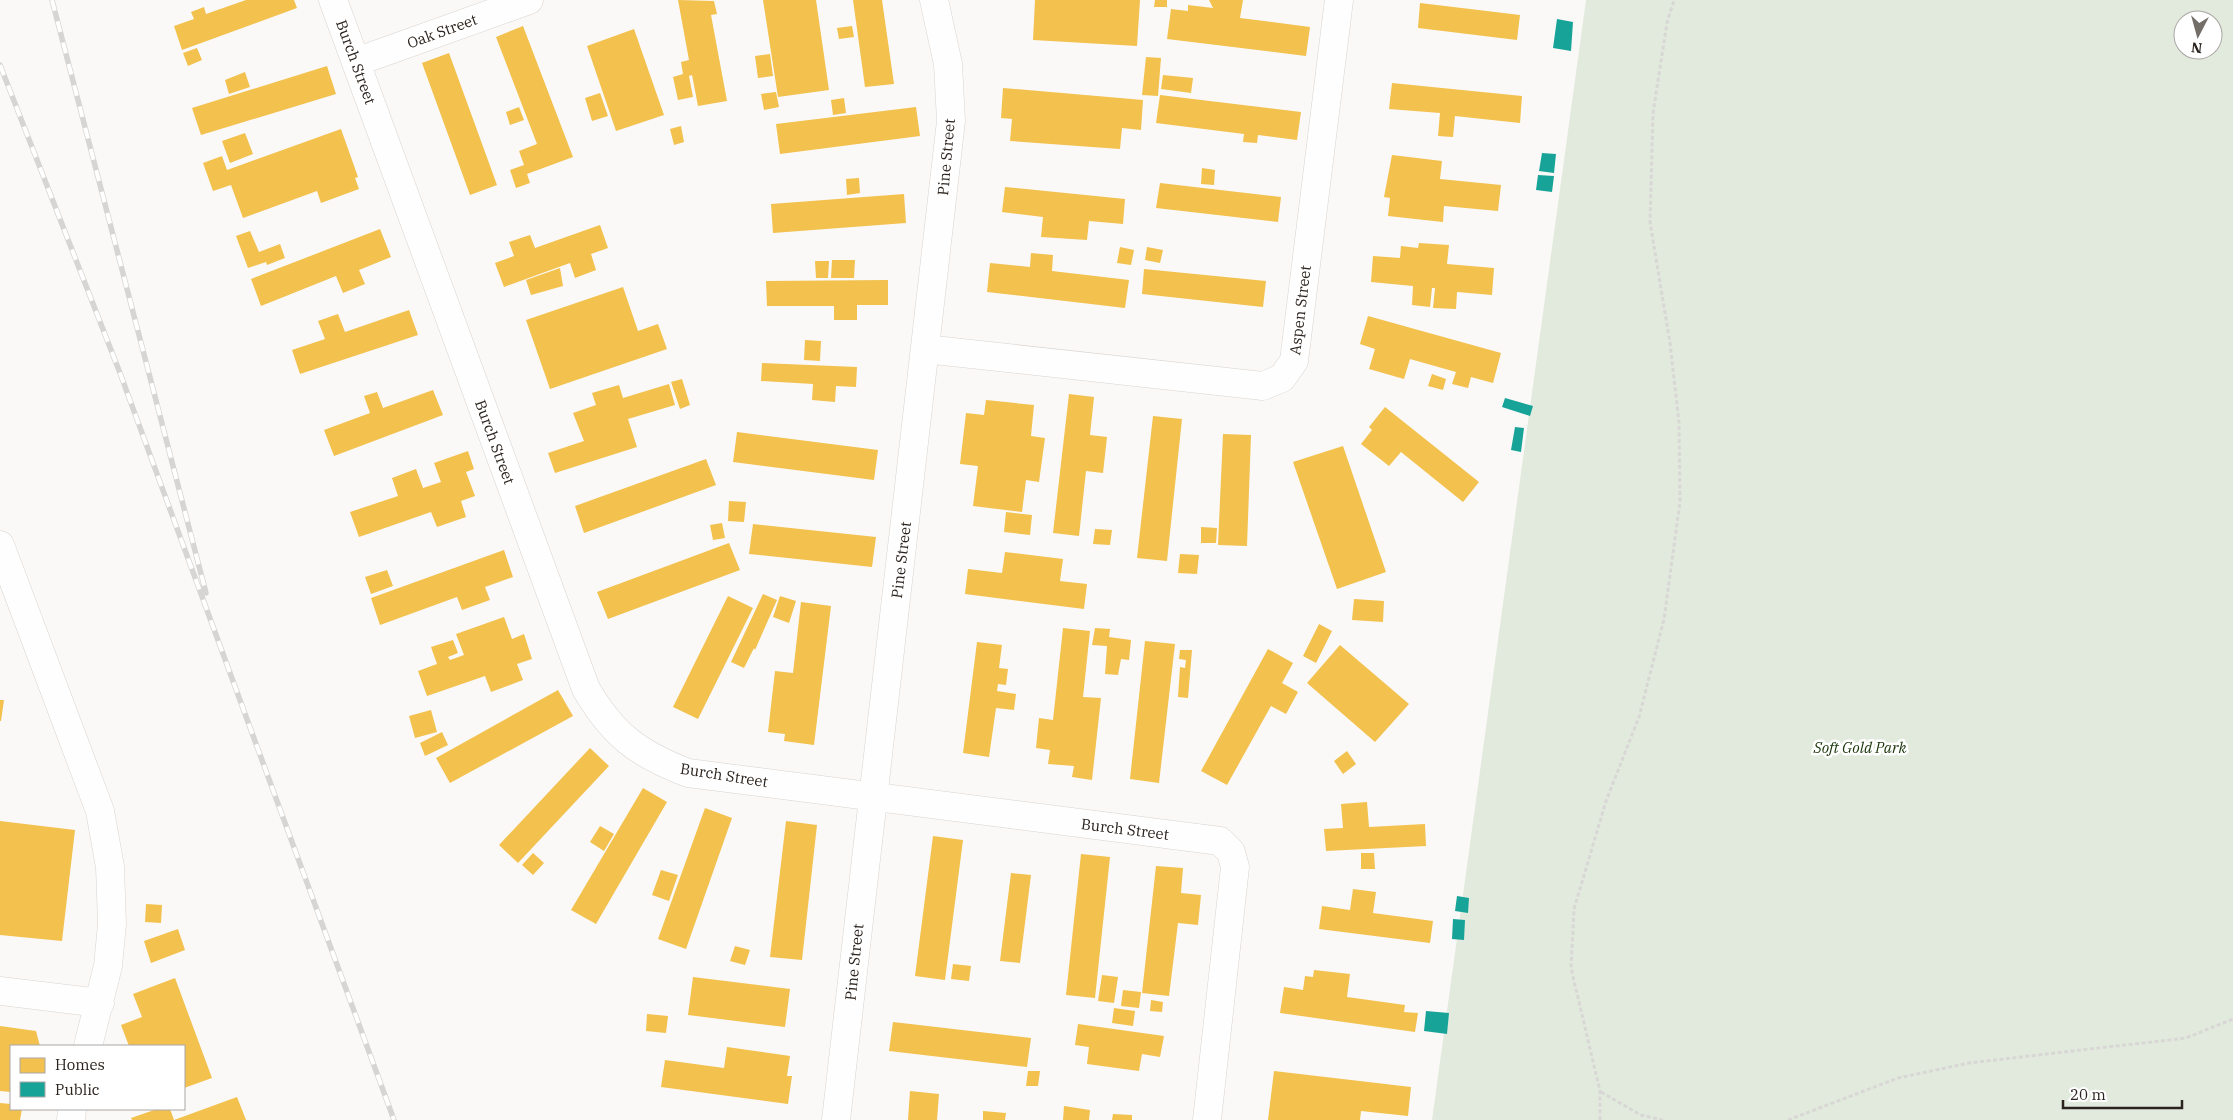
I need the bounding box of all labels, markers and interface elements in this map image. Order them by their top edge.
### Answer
street label: Oak Street [404,10,480,52]
north arrow [2173,10,2223,60]
street label: Burch Street [332,17,380,107]
text: N [2190,38,2203,57]
street label: Pine Street [933,118,959,196]
street label: Aspen Street [1285,264,1315,356]
street label: Burch Street [471,397,519,487]
street label: Pine Street [887,520,915,600]
park label: Soft Gold Park [1812,738,1907,757]
street label: Burch Street [679,759,769,791]
street label: Burch Street [1080,814,1170,844]
street label: Pine Street [841,923,867,1001]
legend [10,1045,185,1110]
text: Homes [55,1055,105,1074]
scale bar [2063,1078,2182,1110]
text: Public [55,1080,100,1099]
text: 20 m [2070,1085,2106,1104]

